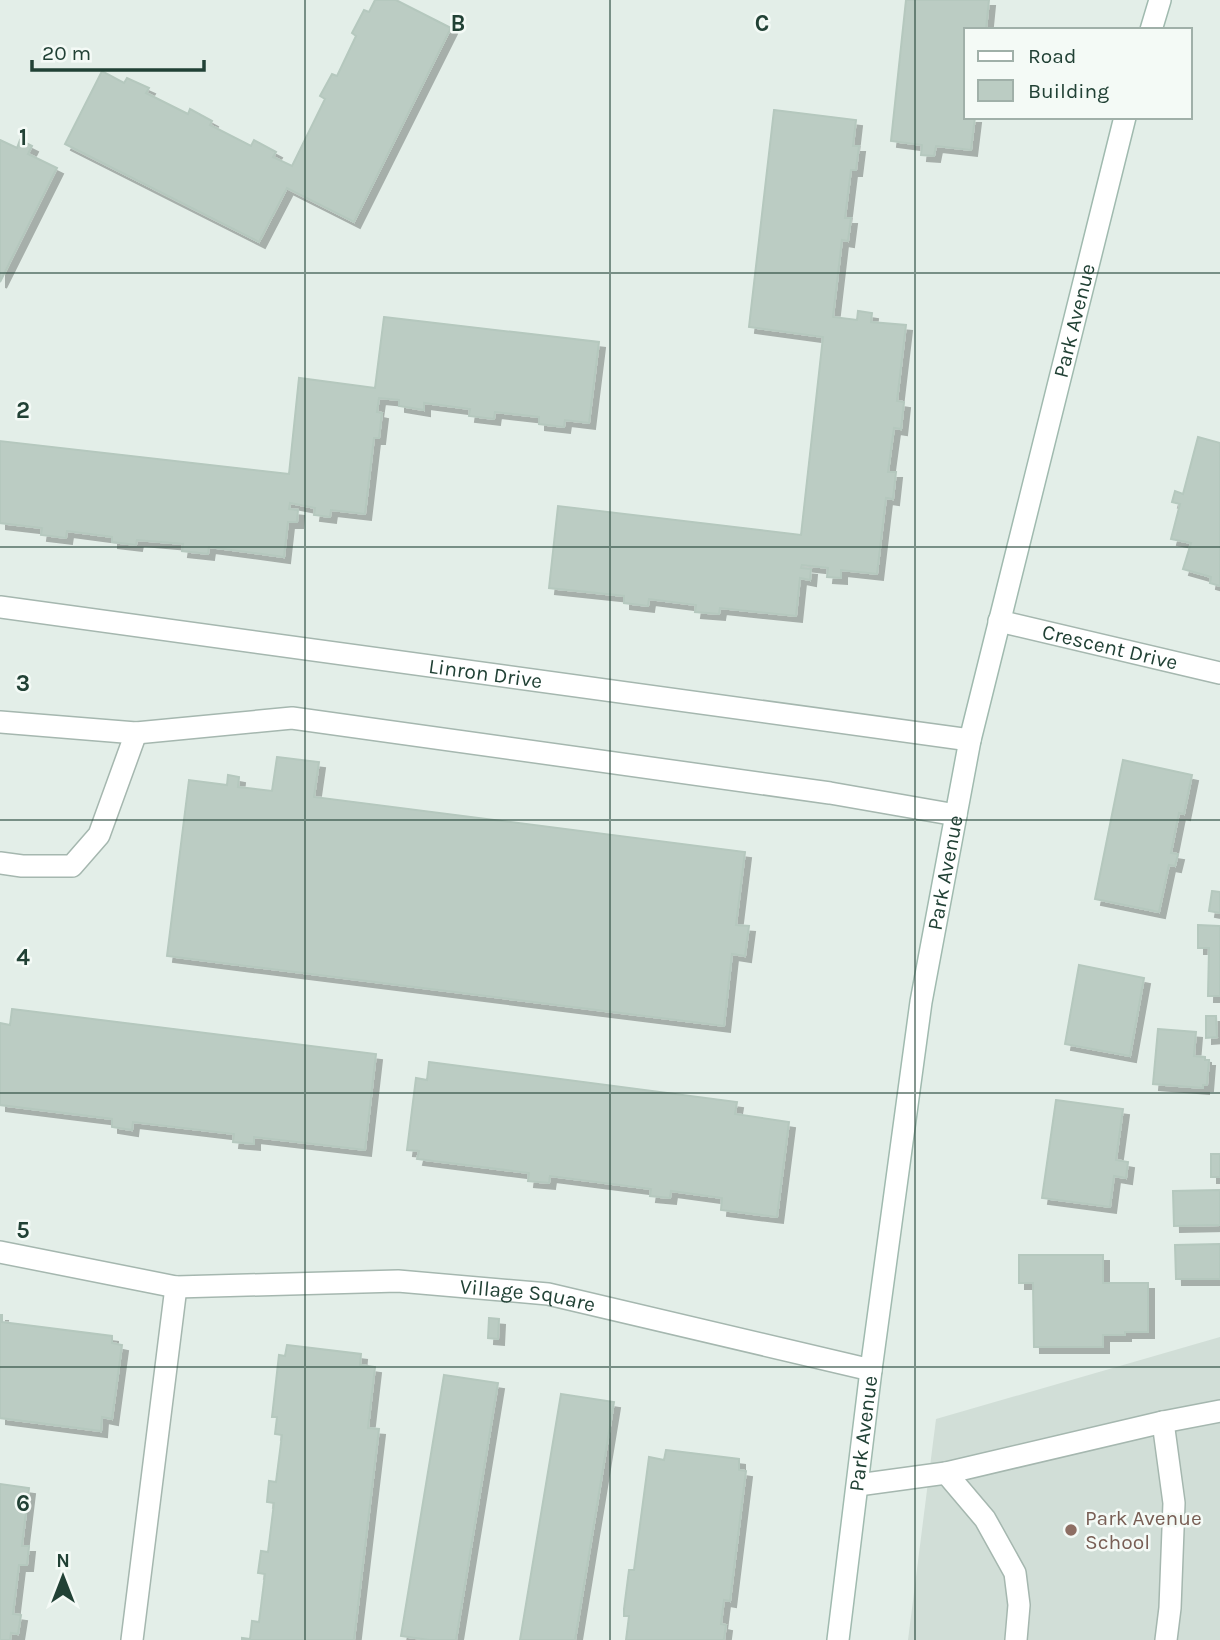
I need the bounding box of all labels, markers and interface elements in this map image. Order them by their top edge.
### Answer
text: B [451,10,465,37]
text: C [755,10,769,37]
scale bar [32,28,203,72]
legend [964,28,1192,119]
text: 20 m [42,41,91,65]
text: Road [1028,44,1076,68]
text: Building [1028,79,1109,103]
text: 1 [19,124,27,151]
street label: Park Avenue [1049,261,1100,380]
text: 2 [16,397,30,424]
street label: Crescent Drive [1040,620,1180,675]
street label: Linron Drive [427,654,544,693]
text: 3 [16,670,30,697]
street label: Park Avenue [923,813,968,932]
text: 4 [16,944,30,971]
text: 5 [16,1217,30,1244]
street label: Village Square [459,1274,598,1317]
street label: Park Avenue [844,1374,882,1493]
text: 6 [16,1490,30,1517]
place label: Park Avenue School [1085,1506,1202,1554]
marker: Park Avenue School [1063,1522,1079,1538]
north arrow [28,1542,98,1612]
text: N [56,1550,70,1572]

